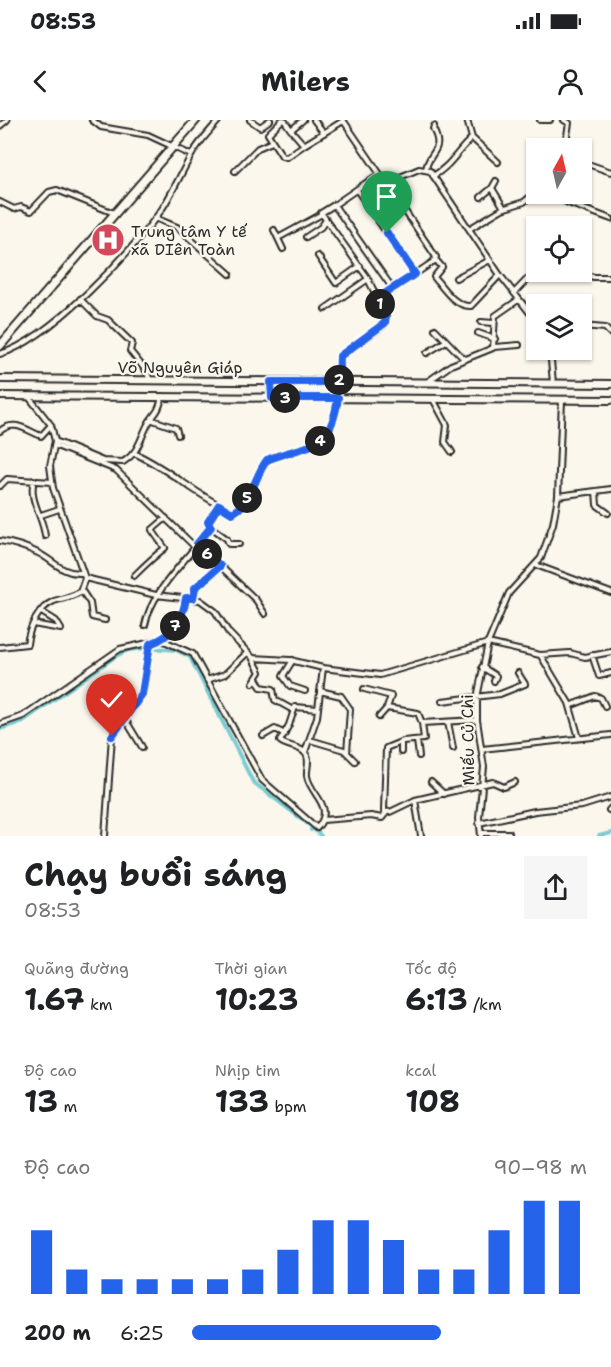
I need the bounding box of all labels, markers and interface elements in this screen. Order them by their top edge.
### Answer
text: 08:53 [30,7,96,36]
text: Milers [261,63,350,100]
icon: back [24,65,57,98]
icon: person [554,65,587,98]
north arrow [526,138,592,204]
map controls [526,138,592,360]
pin [361,171,412,233]
icon: arrive [370,180,403,213]
button: locate [526,216,592,282]
place label: Trung tâm Y tế xã DIên Toàn [131,221,248,260]
hospital icon: Trung tâm Y tế xã DIên Toàn [90,222,126,258]
pin: 1 [365,289,395,319]
text: 1 [376,293,384,314]
button: layers [526,294,592,360]
street label: Võ Nguyên Giáp [117,357,243,378]
pin: 2 [324,365,354,395]
text: 2 [333,369,345,390]
pin: 3 [270,383,300,413]
text: 3 [279,387,291,408]
pin: 4 [305,426,335,456]
text: 4 [314,430,326,451]
pin: 5 [232,483,262,513]
text: 5 [242,487,252,508]
pin: 6 [192,539,222,569]
text: 6 [201,543,213,564]
pin: 7 [160,611,190,641]
text: 7 [169,615,181,636]
pin [86,674,137,736]
icon: check [95,683,128,716]
street label: Miếu Củ Chi [457,694,479,786]
text: Chạy buổi sáng [24,852,287,897]
button: share [524,856,587,919]
text: 08:53 [24,897,81,923]
text: Quãng đường [24,958,129,979]
text: Thời gian [215,958,287,979]
text: Tốc độ [405,958,457,979]
text: 1.67 [24,979,84,1020]
text: 10:23 [215,979,298,1020]
text: 6:13 [405,979,468,1020]
text: km [84,994,113,1015]
text: /km [468,994,502,1015]
text: Độ cao [24,1060,77,1081]
text: Nhịp tim [215,1060,280,1081]
text: kcal [405,1060,436,1081]
text: 13 [24,1081,58,1122]
text: 133 [215,1081,269,1122]
text: 108 [405,1081,460,1122]
text: m [58,1096,77,1117]
text: bpm [269,1096,307,1117]
text: Độ cao [24,1154,90,1180]
text: 90–98 m [494,1154,587,1180]
text: 200 m [24,1320,91,1346]
text: 6:25 [120,1320,164,1346]

